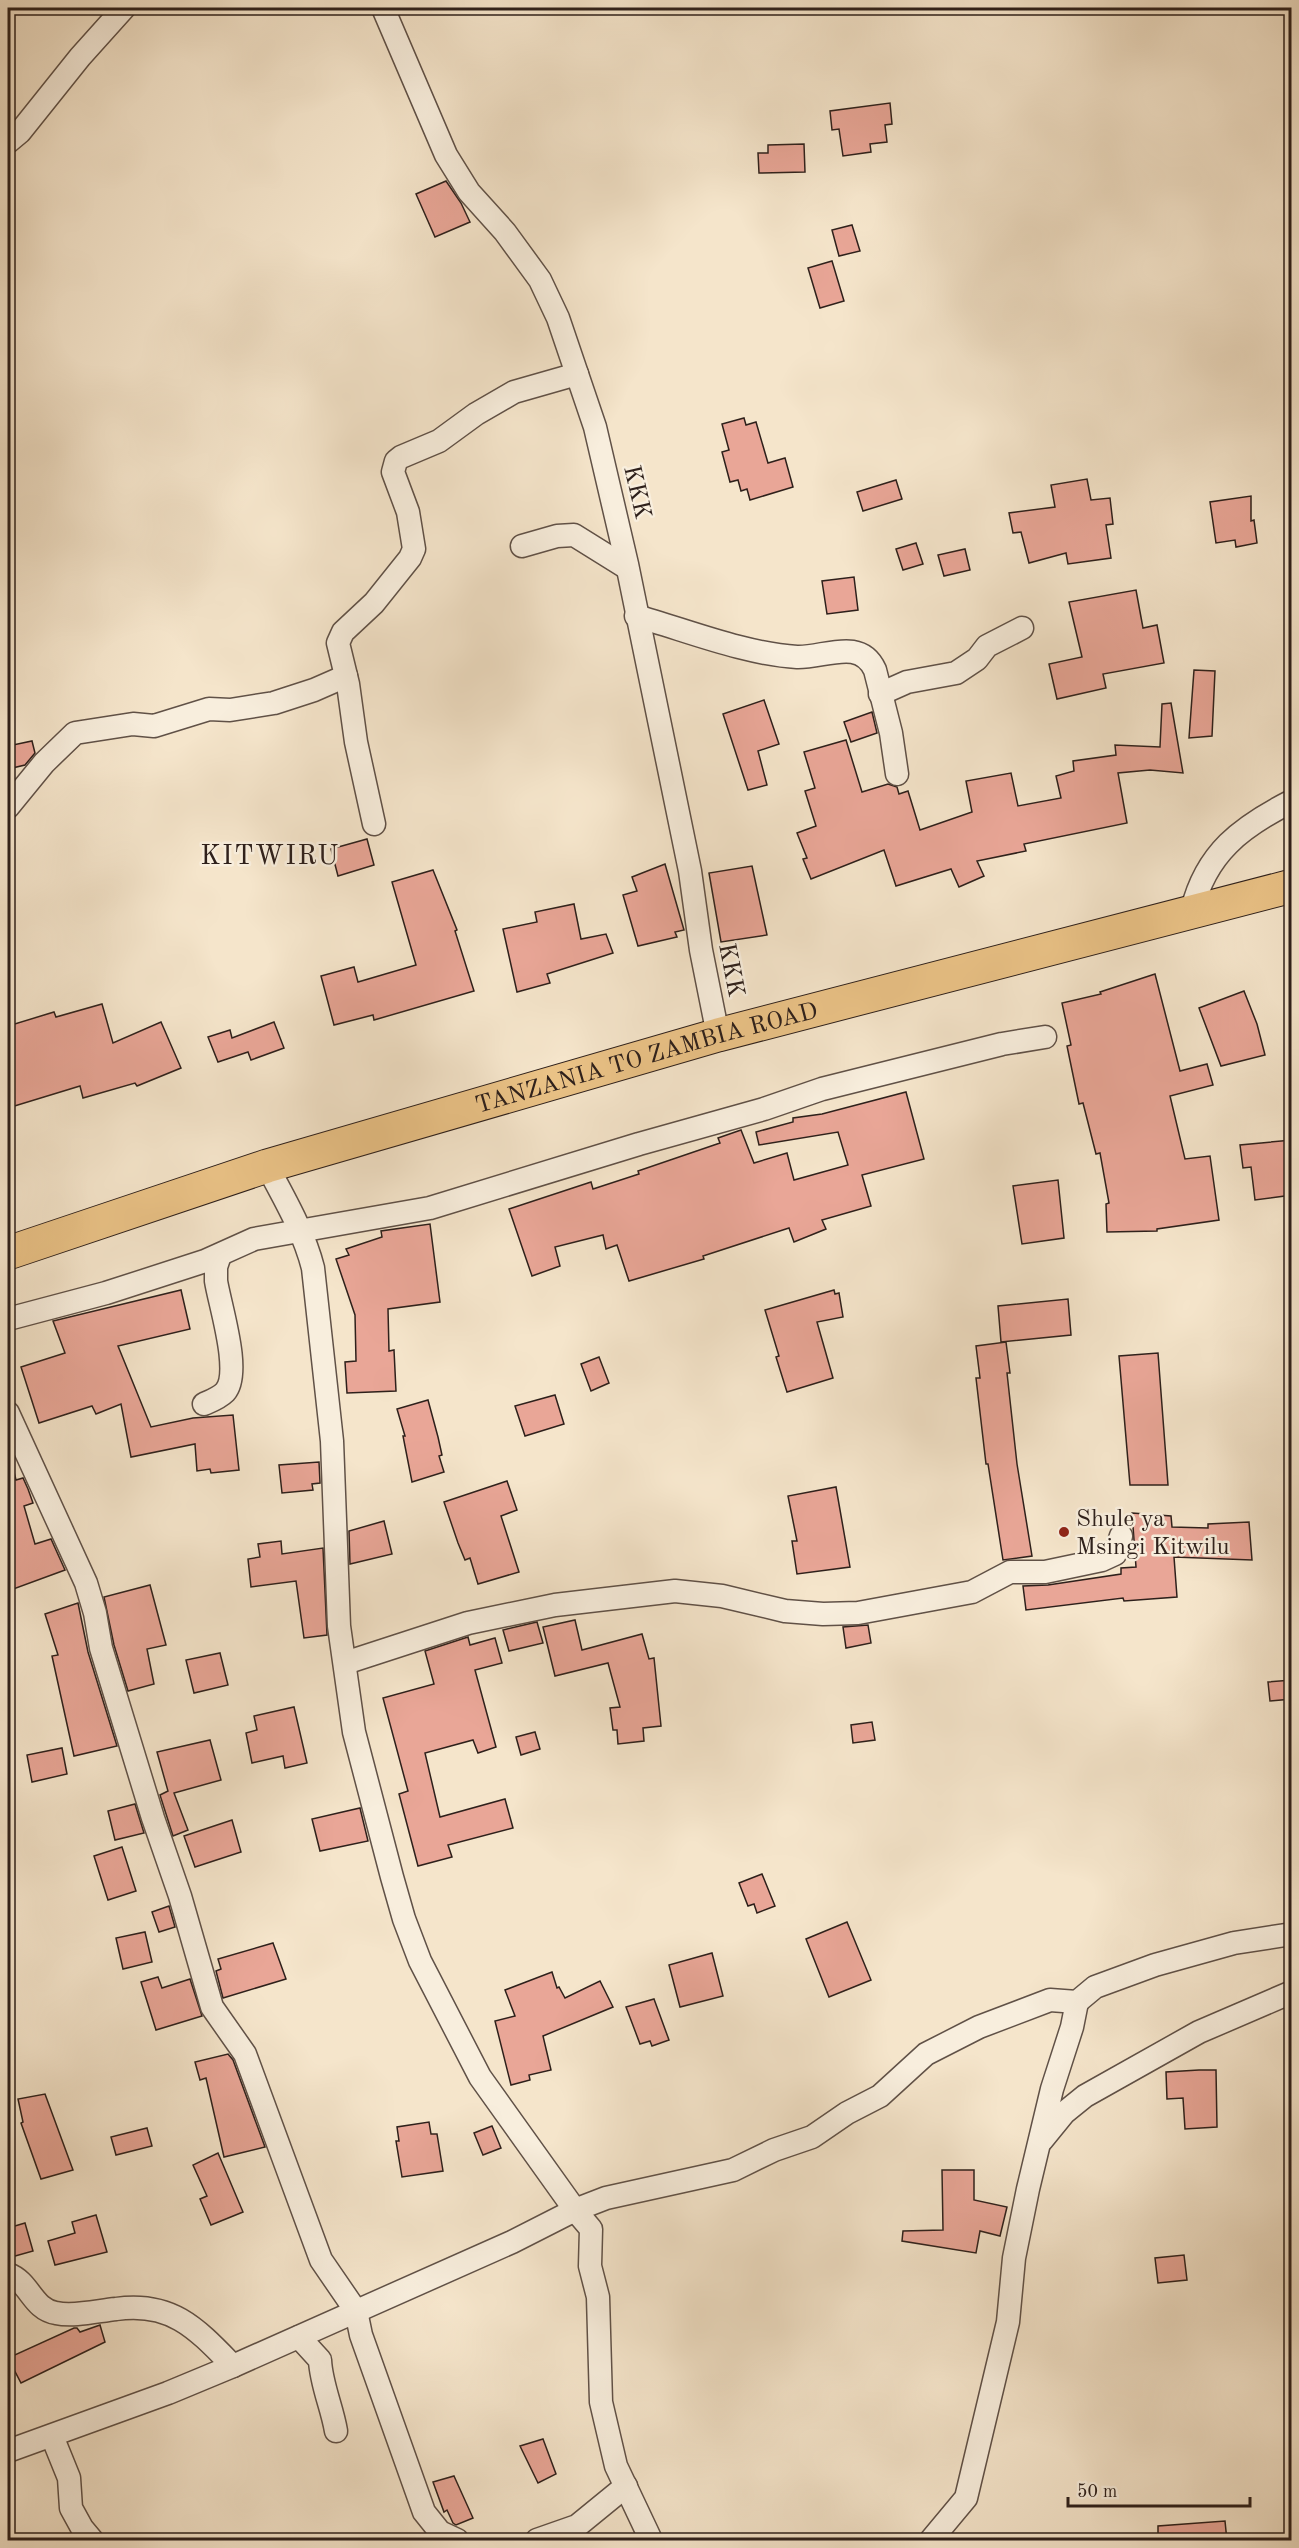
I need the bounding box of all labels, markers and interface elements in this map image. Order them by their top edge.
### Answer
street label: KKK [618,463,654,522]
district label: KITWIRU [200,843,340,870]
street label: KKK [713,941,747,999]
street label: TANZANIA TO ZAMBIA ROAD [473,1000,821,1119]
place label: Shule ya Msingi Kitwilu [1076,1508,1230,1560]
marker: Shule ya Msingi Kitwilu [1057,1525,1071,1539]
scale bar [1068,2470,1250,2508]
text: 50 m [1077,2483,1117,2501]

